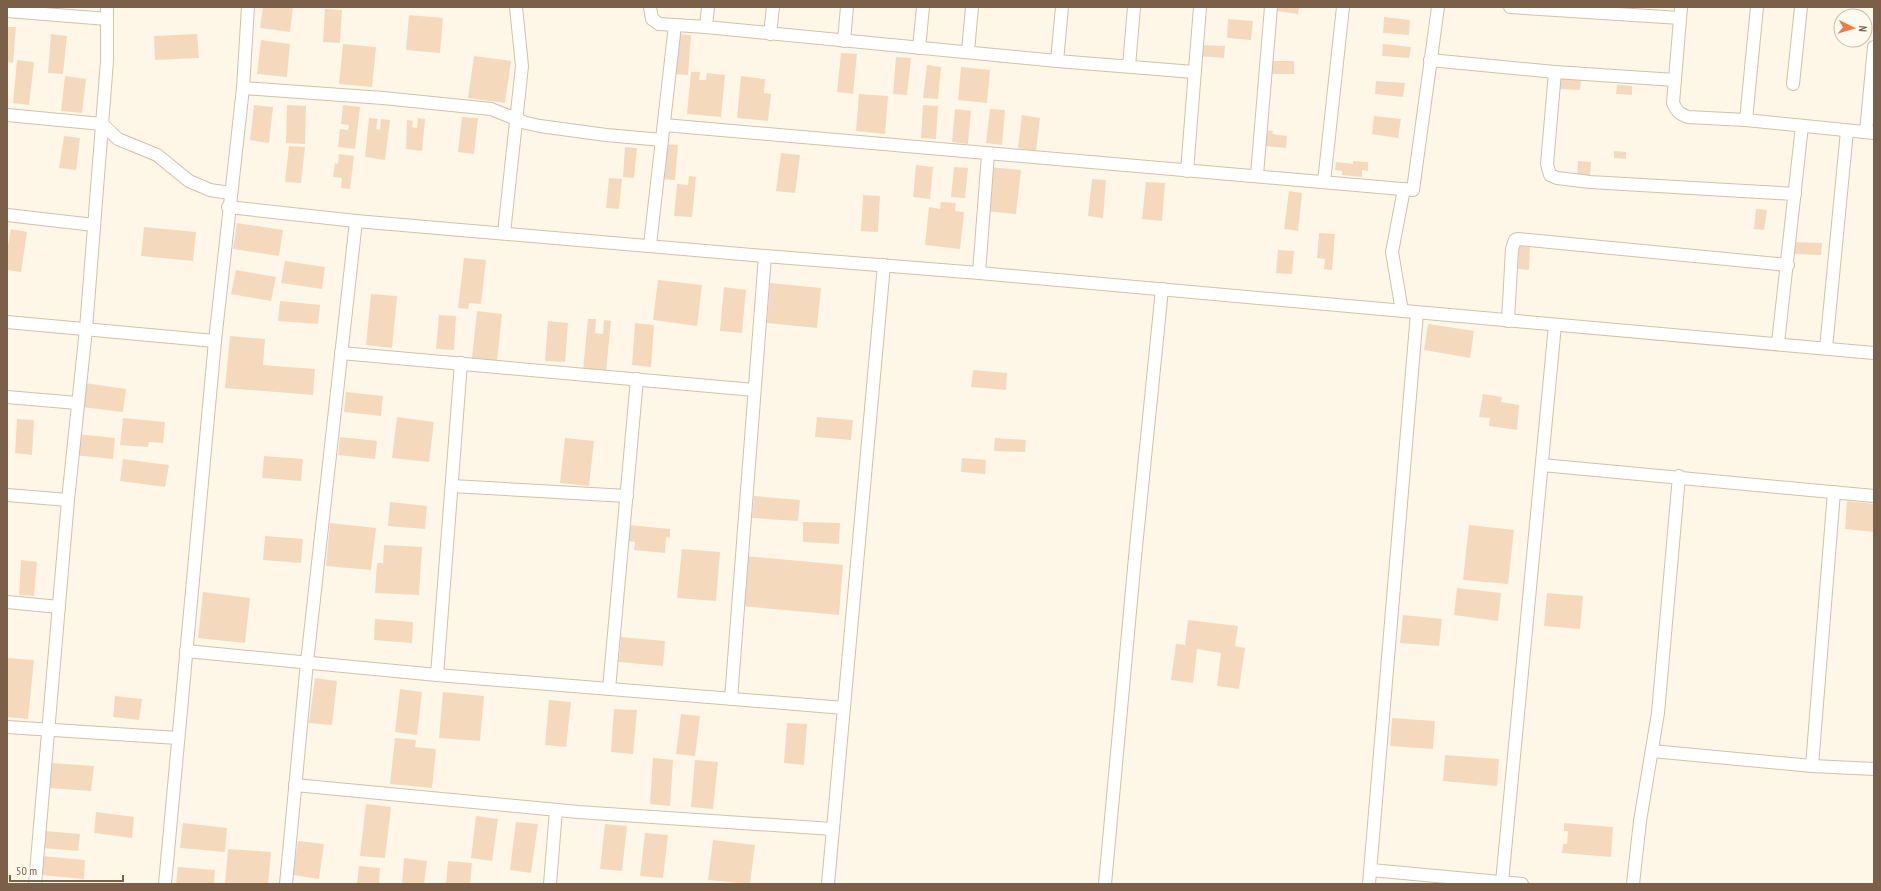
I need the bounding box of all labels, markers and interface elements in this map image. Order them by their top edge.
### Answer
north arrow [1833,8,1873,48]
text: N [1856,25,1870,32]
scale bar [10,857,123,883]
text: 50 m [16,863,37,878]

